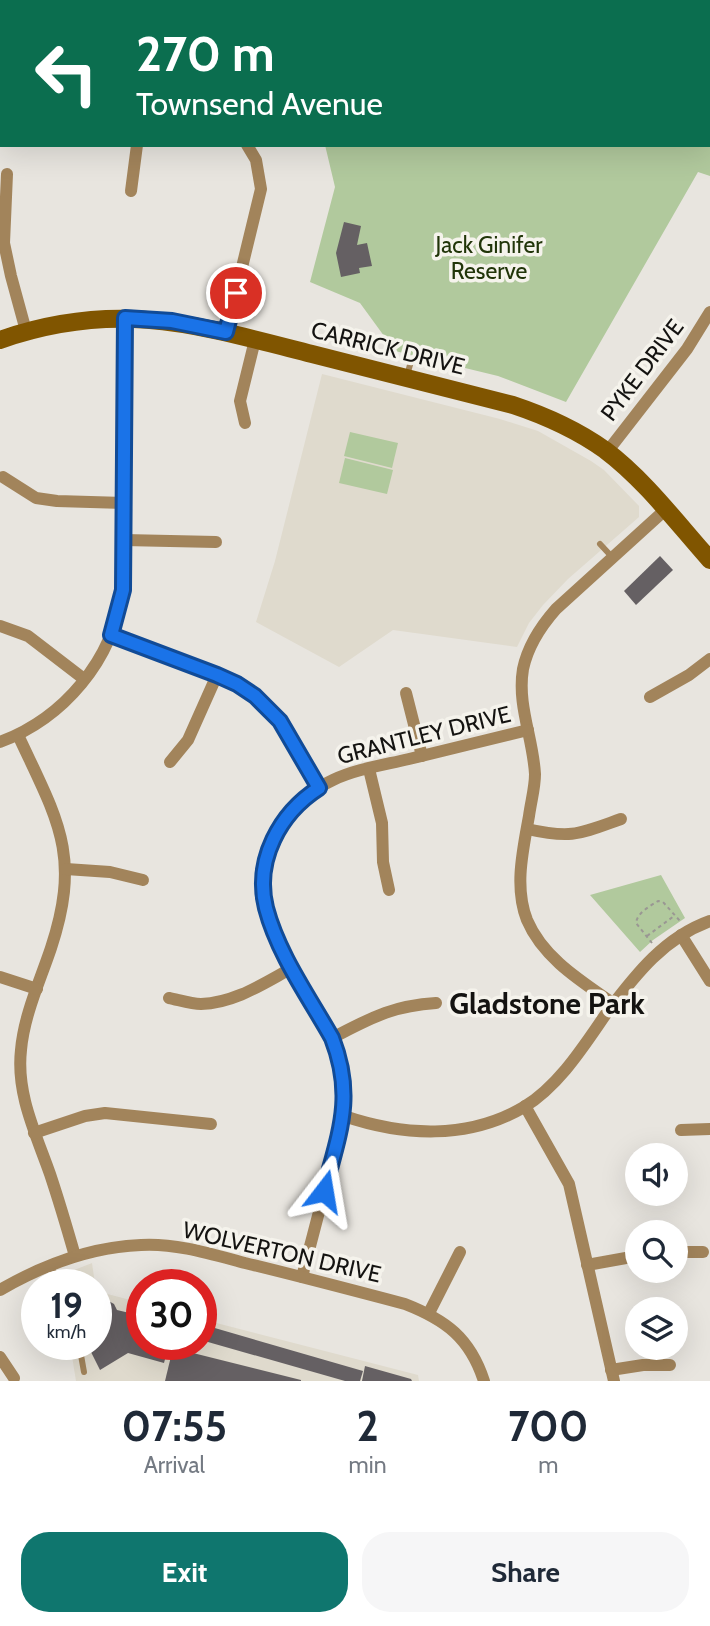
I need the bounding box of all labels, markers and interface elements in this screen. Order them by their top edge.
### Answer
text: 270 m [136,24,275,83]
icon: left [21,28,112,119]
text: Townsend Avenue [136,84,383,123]
park label: Jack Ginifer Reserve [435,231,543,285]
pin [206,263,266,323]
icon: arrive [217,274,255,312]
street label: PYKE DRIVE [595,314,689,426]
street label: CARRICK DRIVE [308,315,468,381]
street label: GRANTLEY DRIVE [334,700,514,770]
district label: Gladstone Park [449,985,645,1022]
map controls [625,1143,688,1360]
button: sound [625,1143,688,1206]
position arrow [287,1154,361,1228]
street label: WOLVERTON DRIVE [180,1216,384,1288]
button: search [625,1220,688,1283]
speed limit sign: 30 [126,1269,217,1360]
text: 19 [50,1284,83,1327]
button: layers [625,1297,688,1360]
text: km/h [47,1321,86,1343]
text: 07:55 [122,1400,227,1452]
text: 2 [356,1400,379,1452]
text: 700 [508,1400,588,1452]
text: Arrival [144,1451,205,1479]
text: min [349,1451,387,1479]
text: m [538,1451,558,1479]
button: Exit [21,1532,348,1612]
button: Share [362,1532,689,1612]

